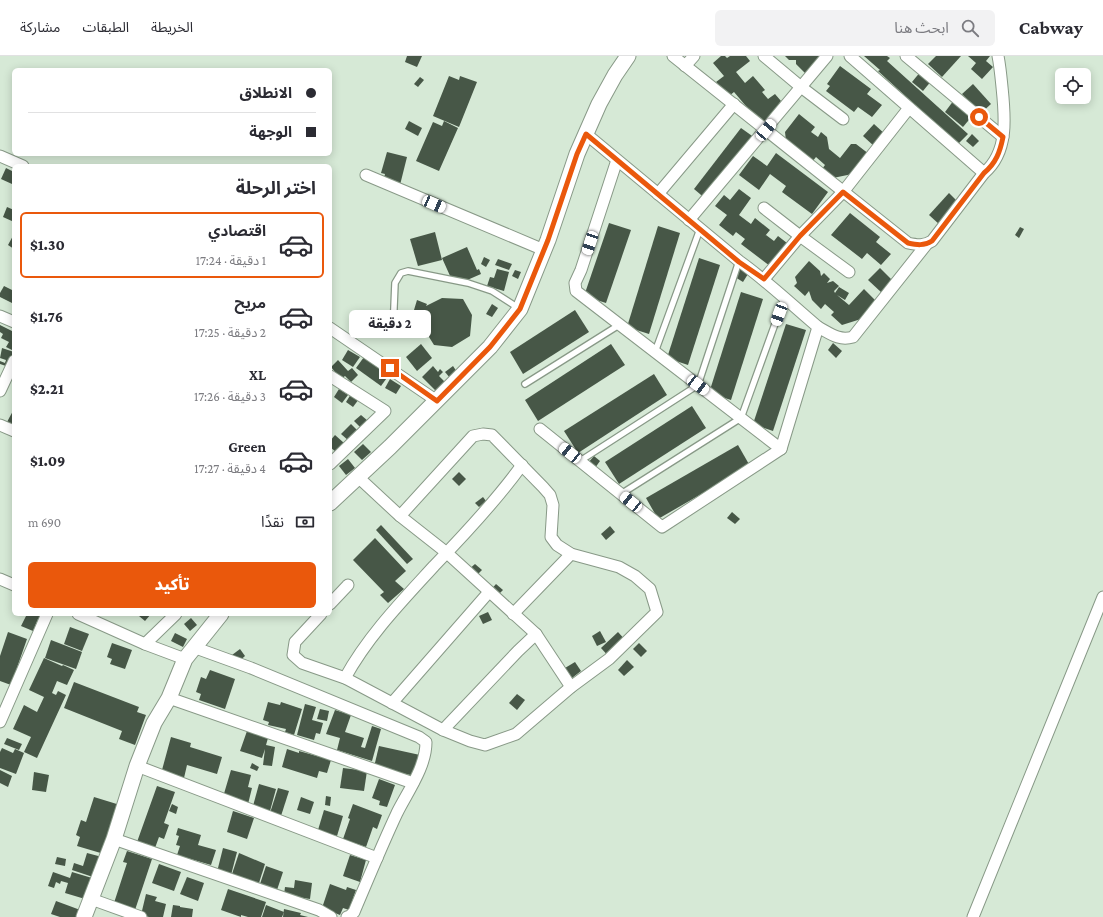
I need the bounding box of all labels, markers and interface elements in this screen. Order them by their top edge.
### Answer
search box [715,10,995,46]
icon: search [959,17,981,39]
text: Cabway [1019,17,1083,38]
text: مشاركة [20,19,60,35]
text: الطبقات [82,19,129,35]
text: الخريطة [151,19,193,35]
text: ابحث هنا [894,20,949,36]
map controls [1055,68,1091,104]
button: locate [1055,68,1091,104]
text: الانطلاق [240,85,292,101]
route start [970,108,988,126]
car [754,117,778,143]
text: الوجهة [249,124,292,140]
text: اختر الرحلة [236,178,316,198]
car [421,194,447,214]
text: اقتصادي [208,223,266,239]
icon: car [278,227,314,263]
car [581,230,599,256]
text: $1.30 [30,237,65,253]
text: 1 دقيقة · 17:24 [196,253,266,268]
text: مريح [234,295,266,311]
icon: car [278,299,314,335]
car [769,301,789,327]
text: $1.76 [30,309,63,325]
callout: 2 دقيقة [349,310,431,338]
text: 2 دقيقة [368,316,412,331]
text: 2 دقيقة · 17:25 [194,325,266,340]
route end [381,359,399,377]
text: XL [249,367,266,383]
icon: car [278,371,314,407]
car [685,373,711,397]
text: $2.21 [30,381,64,397]
text: 3 دقيقة · 17:26 [194,389,266,404]
text: Green [228,439,266,455]
car [557,441,583,465]
icon: car [278,443,314,479]
text: $1.09 [30,453,65,469]
text: 4 دقيقة · 17:27 [194,461,266,476]
car [618,490,644,514]
icon: cash [294,511,316,533]
text: نقدًا [261,514,284,530]
text: 690 m [28,515,61,530]
button: تأكيد [28,562,316,608]

